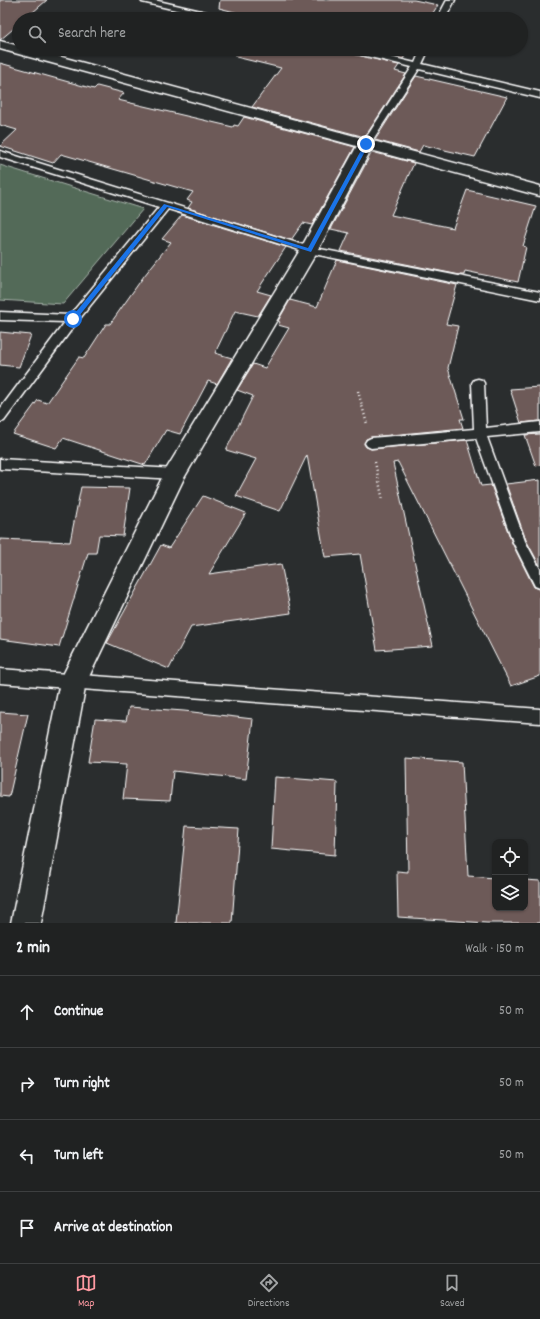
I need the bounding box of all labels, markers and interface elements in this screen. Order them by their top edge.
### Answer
search box [12,12,528,56]
icon: search [26,23,48,45]
text: Search here [58,23,126,45]
route end [357,135,375,153]
route start [64,310,82,328]
map controls [492,839,528,911]
button: locate [492,839,528,875]
button: layers [492,875,528,911]
text: 2 min [16,937,50,961]
text: Walk · 150 m [465,940,524,959]
icon: ahead [16,1001,38,1023]
text: Continue [54,1001,103,1023]
text: 50 m [499,1002,524,1021]
icon: right [16,1073,38,1095]
text: Turn right [54,1073,110,1095]
text: 50 m [499,1074,524,1093]
icon: left [16,1145,38,1167]
text: Turn left [54,1145,103,1167]
text: 50 m [499,1146,524,1165]
icon: arrive [16,1217,38,1239]
text: Arrive at destination [54,1217,172,1239]
tab: Map [75,1272,97,1312]
tab: Directions [248,1272,290,1312]
tab: Saved [440,1272,465,1312]

